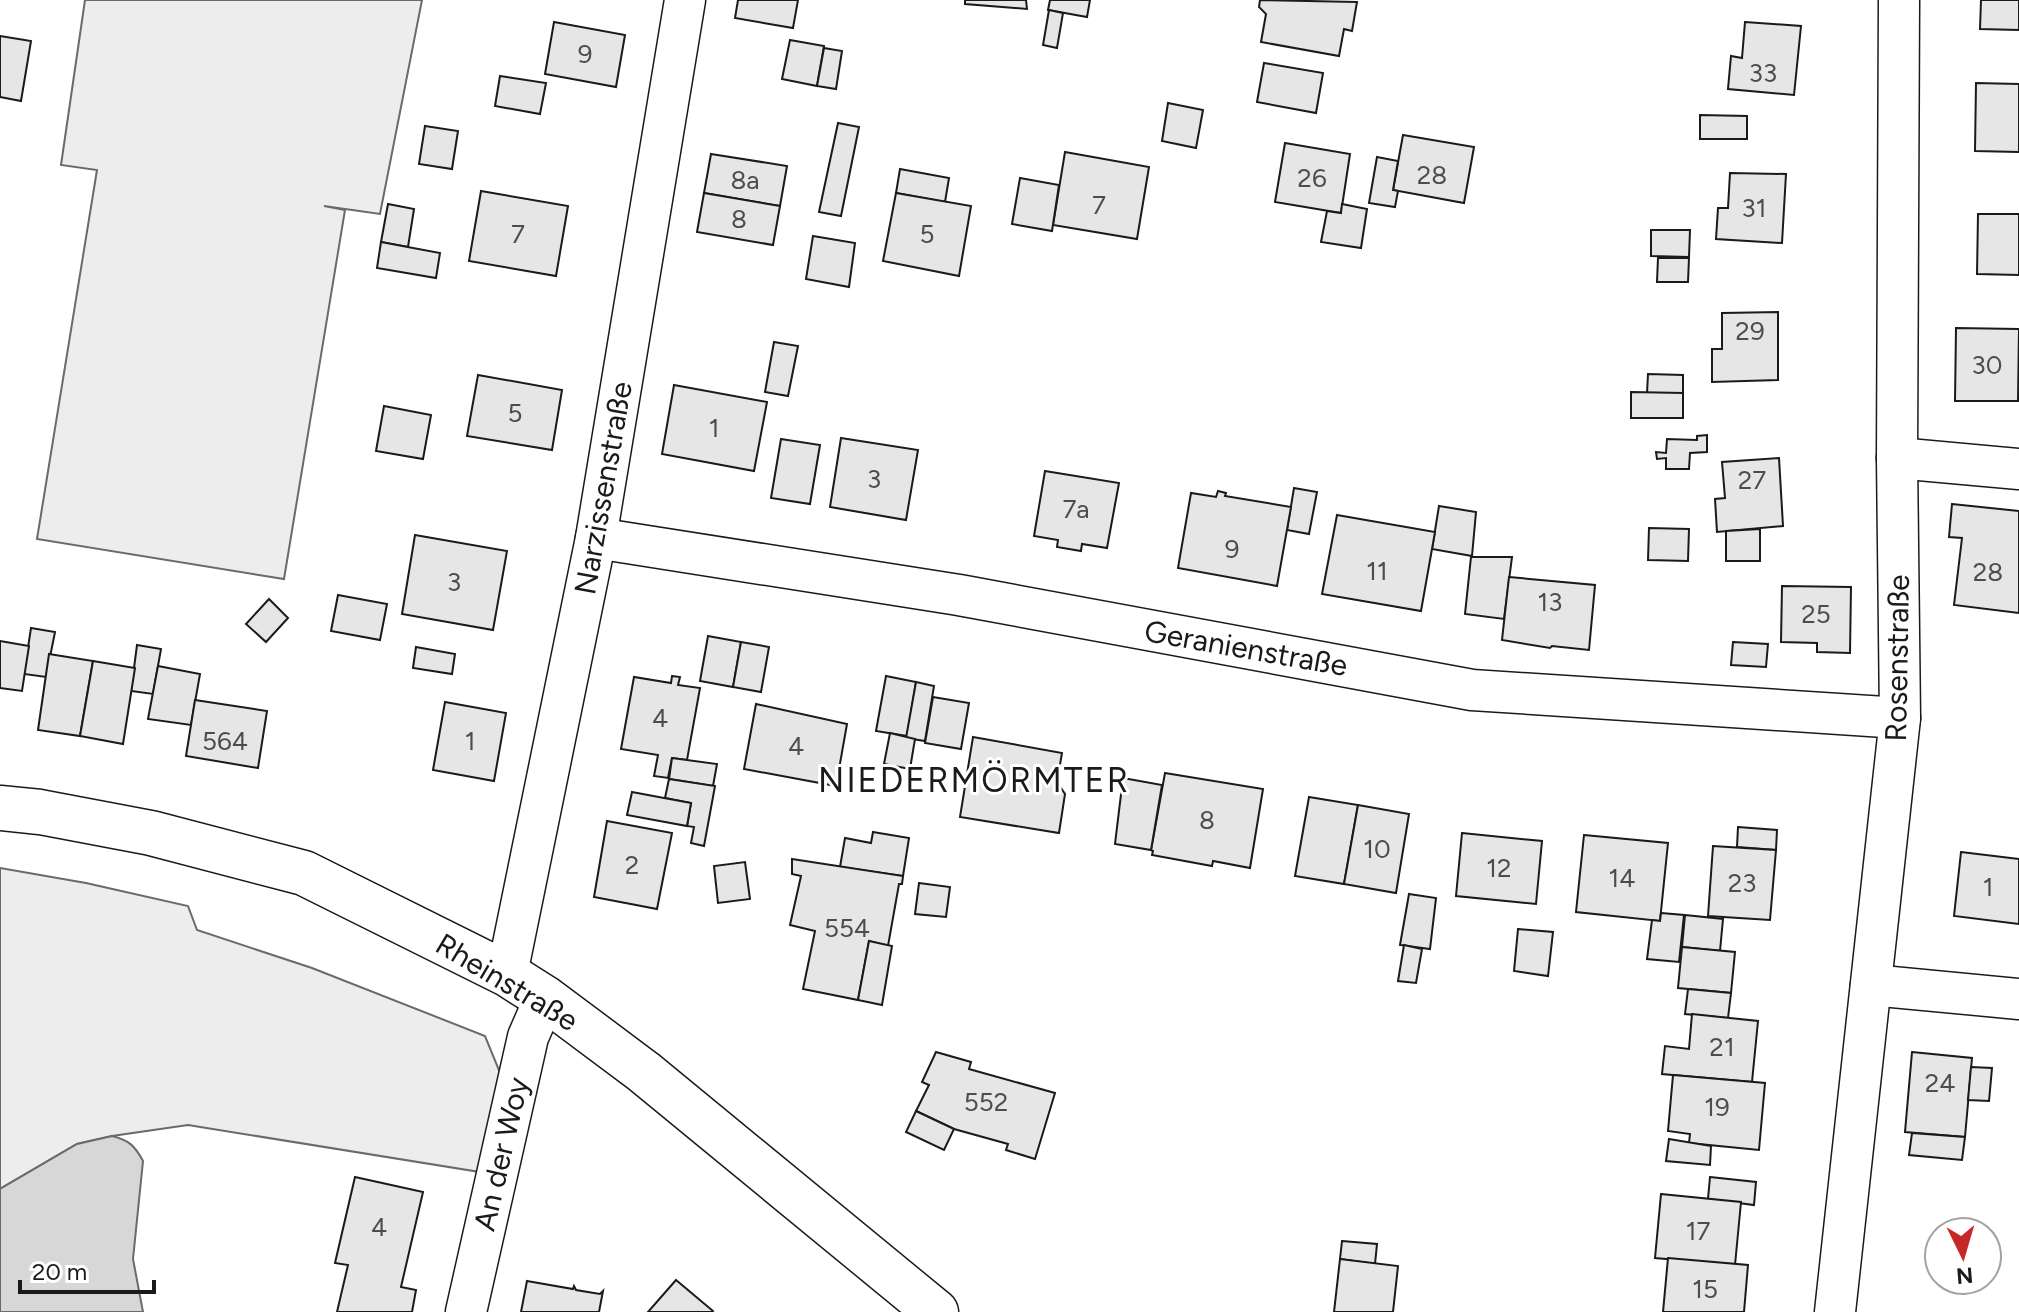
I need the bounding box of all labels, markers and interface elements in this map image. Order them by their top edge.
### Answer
house number: 9 [578,38,592,70]
house number: 33 [1749,57,1777,89]
house number: 28 [1417,159,1447,191]
house number: 26 [1297,162,1327,194]
house number: 8a [730,164,760,196]
house number: 7 [1092,189,1106,221]
house number: 31 [1742,192,1766,224]
house number: 8 [731,203,747,235]
house number: 7 [511,218,525,250]
house number: 5 [920,218,934,250]
house number: 29 [1735,315,1765,347]
house number: 30 [1972,349,2002,381]
street label: Narzissenstraße [566,379,640,597]
house number: 5 [508,397,522,429]
house number: 1 [709,412,719,444]
house number: 3 [867,463,881,495]
house number: 27 [1738,464,1766,496]
house number: 7a [1062,493,1090,525]
house number: 9 [1225,533,1239,565]
house number: 11 [1366,555,1388,587]
house number: 28 [1973,556,2003,588]
house number: 3 [447,566,461,598]
street label: Rosenstraße [1877,574,1917,742]
house number: 13 [1538,586,1562,618]
house number: 25 [1801,598,1831,630]
street label: Geranienstraße [1142,612,1350,684]
house number: 4 [652,702,668,734]
house number: 564 [202,725,248,757]
house number: 1 [465,725,475,757]
house number: 4 [788,730,804,762]
district label: NIEDERMÖRMTER [818,760,1130,801]
house number: 8 [1199,804,1215,836]
house number: 10 [1363,833,1391,865]
house number: 2 [625,849,639,881]
house number: 12 [1486,852,1512,884]
house number: 14 [1609,862,1635,894]
house number: 23 [1728,867,1756,899]
house number: 1 [1983,871,1993,903]
house number: 554 [824,912,870,944]
street label: Rheinstraße [429,925,585,1039]
house number: 21 [1709,1031,1735,1063]
house number: 24 [1925,1067,1955,1099]
street label: An der Woy [465,1073,537,1234]
house number: 552 [964,1086,1008,1118]
house number: 19 [1704,1091,1730,1123]
house number: 4 [371,1211,387,1243]
house number: 17 [1686,1215,1710,1247]
north arrow [1923,1216,2003,1296]
scale bar [20,1244,154,1294]
text: 20 m [32,1257,87,1286]
text: N [1955,1261,1974,1290]
house number: 15 [1692,1273,1718,1305]

